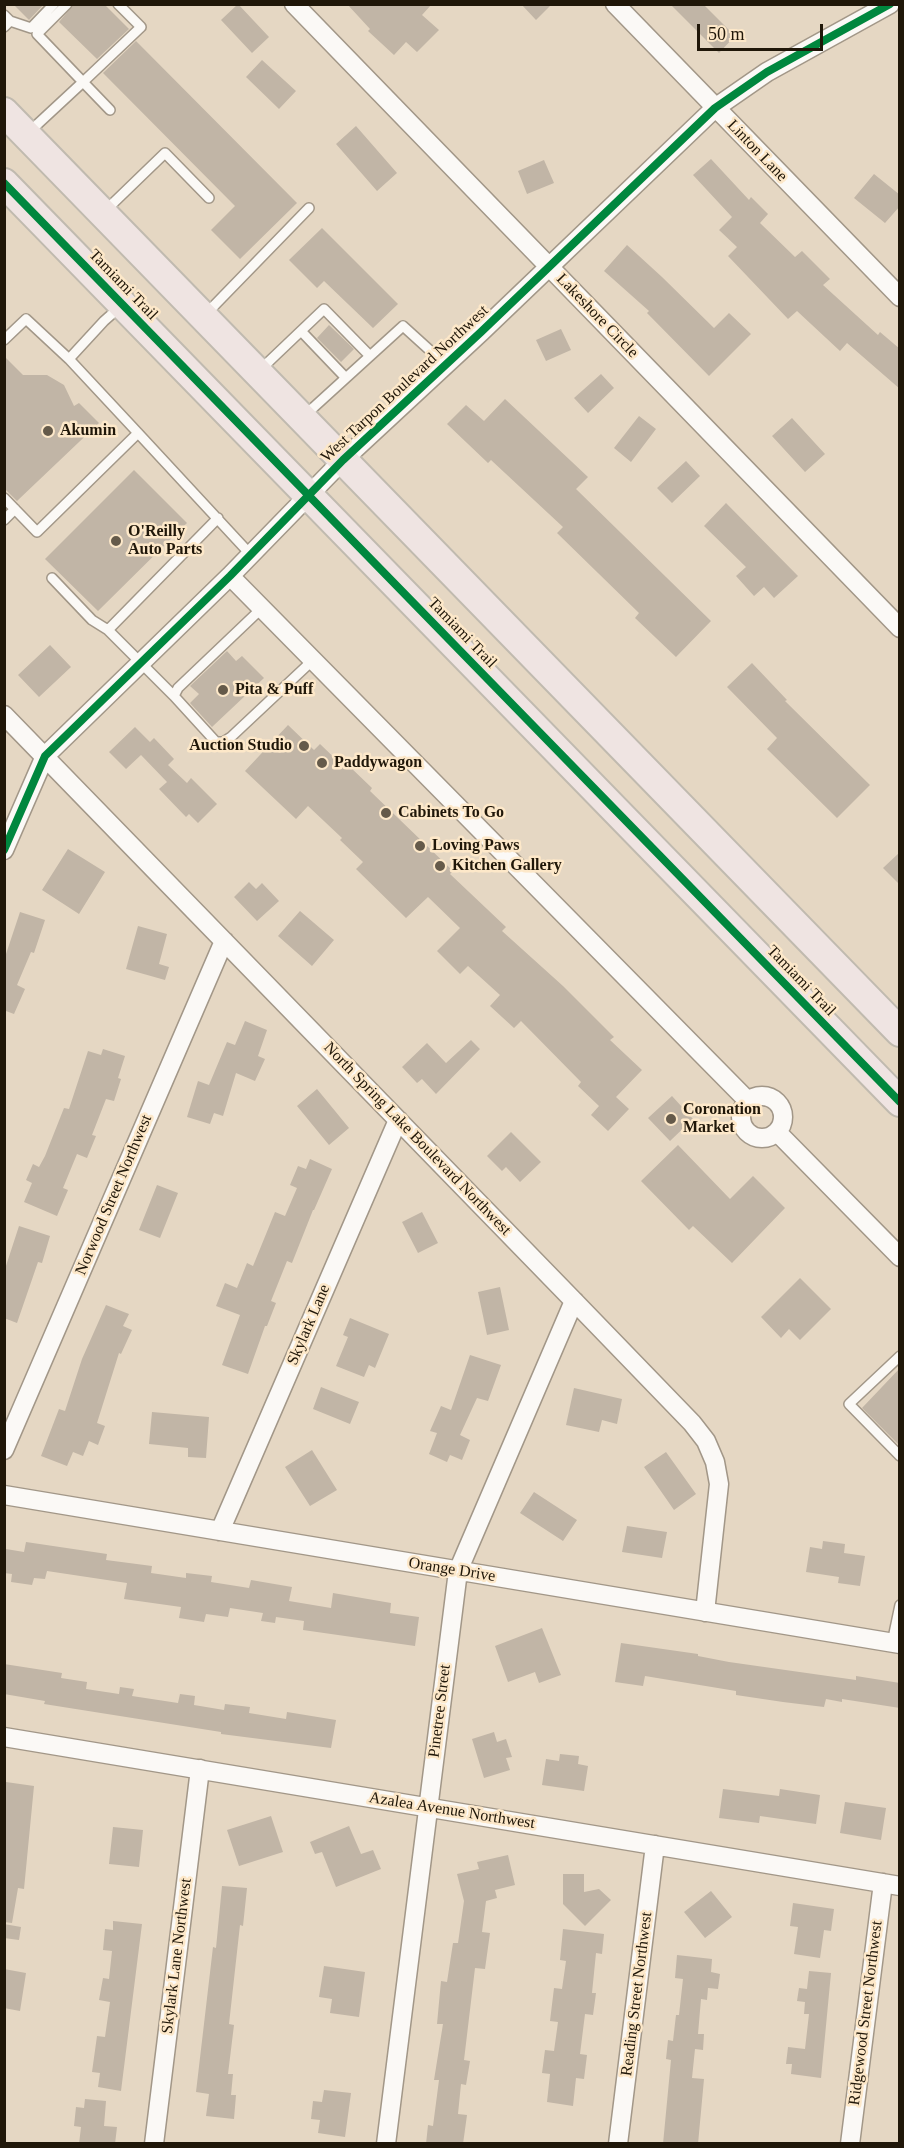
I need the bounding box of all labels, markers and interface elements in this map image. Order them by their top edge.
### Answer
scale bar [700,12,826,50]
text: 50 m [708,24,745,44]
street label: Linton Lane [723,116,791,186]
street label: Tamiami Trail [84,246,162,324]
street label: Lakeshore Circle [552,270,642,362]
street label: West Tarpon Boulevard Northwest [317,301,493,467]
place label: Akumin [60,421,116,441]
marker: Akumin [41,424,55,438]
place label: O'Reilly Auto Parts [128,522,202,560]
marker: O'Reilly Auto Parts [109,534,123,548]
street label: Tamiami Trail [423,594,501,672]
place label: Pita & Puff [235,680,313,700]
marker: Pita & Puff [216,683,230,697]
place label: Auction Studio [189,736,292,756]
marker: Auction Studio [297,739,311,753]
place label: Paddywagon [334,753,422,773]
marker: Paddywagon [315,756,329,770]
place label: Cabinets To Go [398,803,504,823]
marker: Cabinets To Go [379,806,393,820]
place label: Loving Paws [432,836,520,856]
marker: Loving Paws [413,839,427,853]
place label: Kitchen Gallery [452,856,562,876]
marker: Kitchen Gallery [433,859,447,873]
street label: Tamiami Trail [762,942,840,1020]
street label: North Spring Lake Boulevard Northwest [319,1038,515,1240]
place label: Coronation Market [683,1100,761,1138]
street label: Norwood Street Northwest [71,1112,157,1278]
marker: Coronation Market [664,1112,678,1126]
street label: Skylark Lane [283,1282,335,1368]
street label: Orange Drive [407,1554,497,1586]
street label: Pinetree Street [425,1663,455,1759]
street label: Azalea Avenue Northwest [368,1788,536,1834]
street label: Skylark Lane Northwest [158,1877,196,2035]
street label: Reading Street Northwest [617,1911,657,2077]
street label: Ridgewood Street Northwest [845,1920,887,2106]

